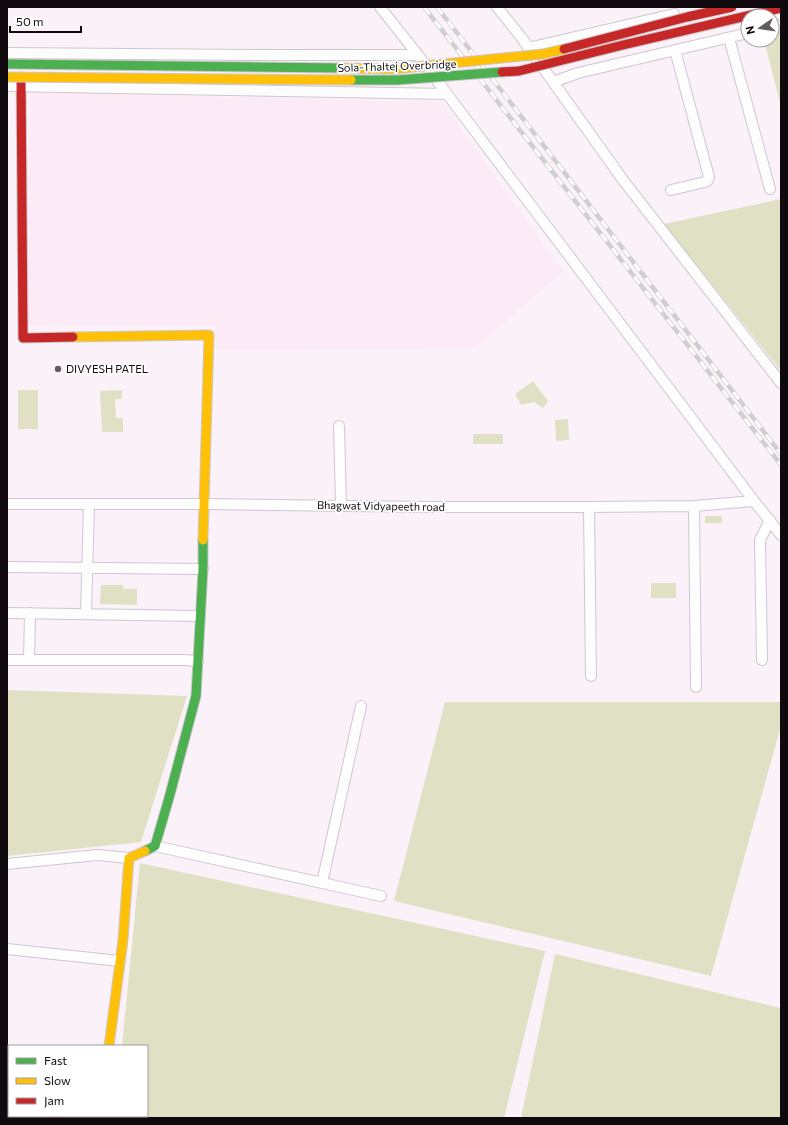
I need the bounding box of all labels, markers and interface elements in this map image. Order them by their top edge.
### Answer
scale bar [10,8,81,34]
north arrow [740,8,780,48]
text: 50 m [16,14,44,28]
text: N [743,25,757,36]
street label: Sola-Thaltej Overbridge [337,57,457,74]
place label: DIVYESH PATEL [66,362,148,375]
marker: DIVYESH PATEL [53,364,63,374]
street label: Bhagwat Vidyapeeth road [317,498,445,513]
legend [8,1045,148,1117]
text: Fast [44,1053,67,1067]
text: Slow [44,1073,71,1087]
text: Jam [44,1093,64,1108]

